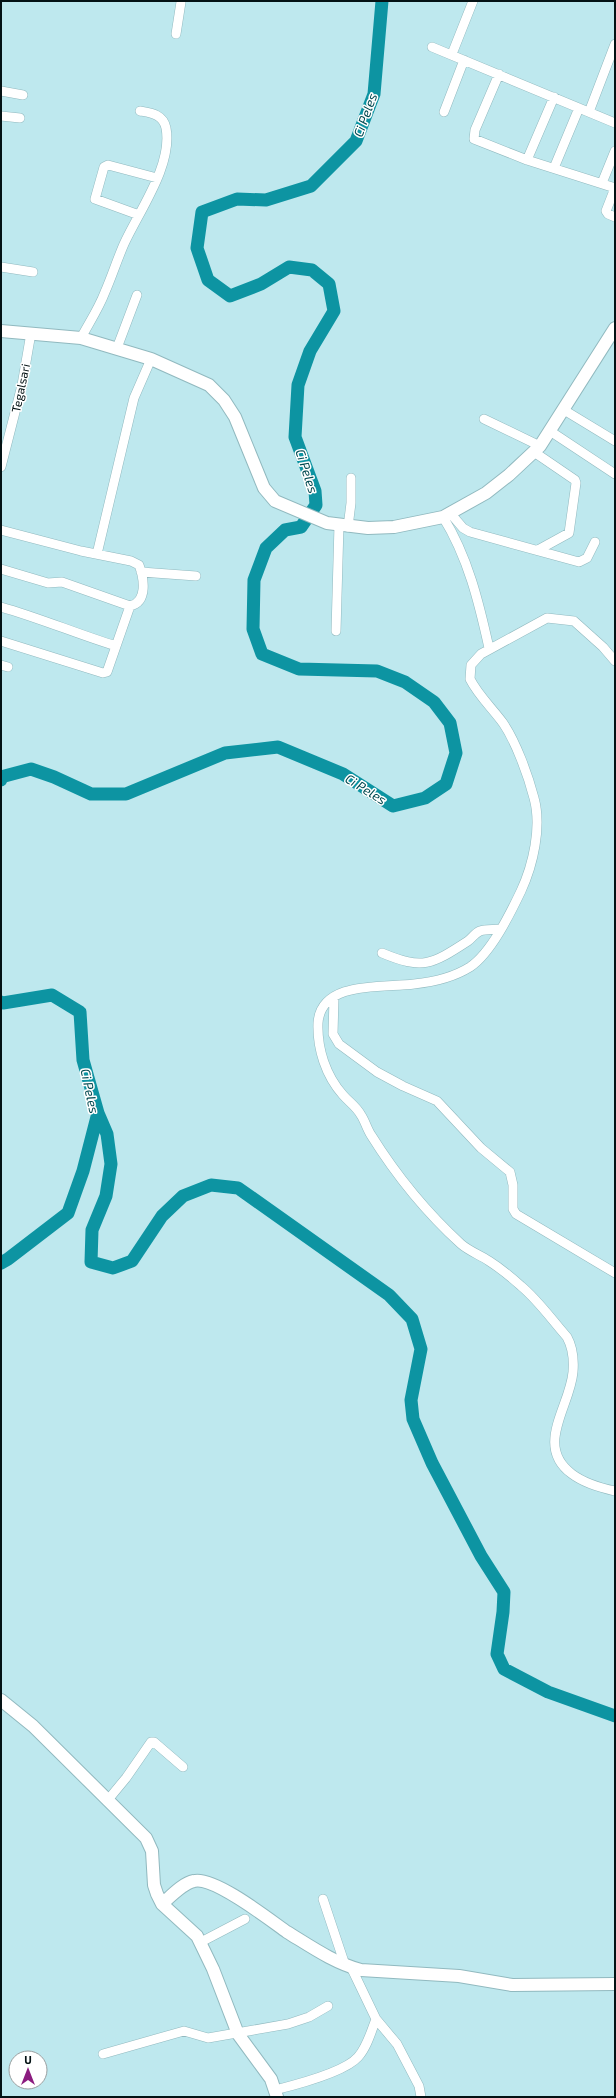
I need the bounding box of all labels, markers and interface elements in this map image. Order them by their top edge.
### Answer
water label: Ci Peles [350,91,380,139]
street label: Tegalsari [8,362,32,414]
water label: Ci Peles [292,447,322,495]
water label: Ci Peles [342,770,390,808]
water label: Ci Peles [77,1067,103,1115]
north arrow [8,2050,48,2090]
text: U [24,2053,32,2066]

